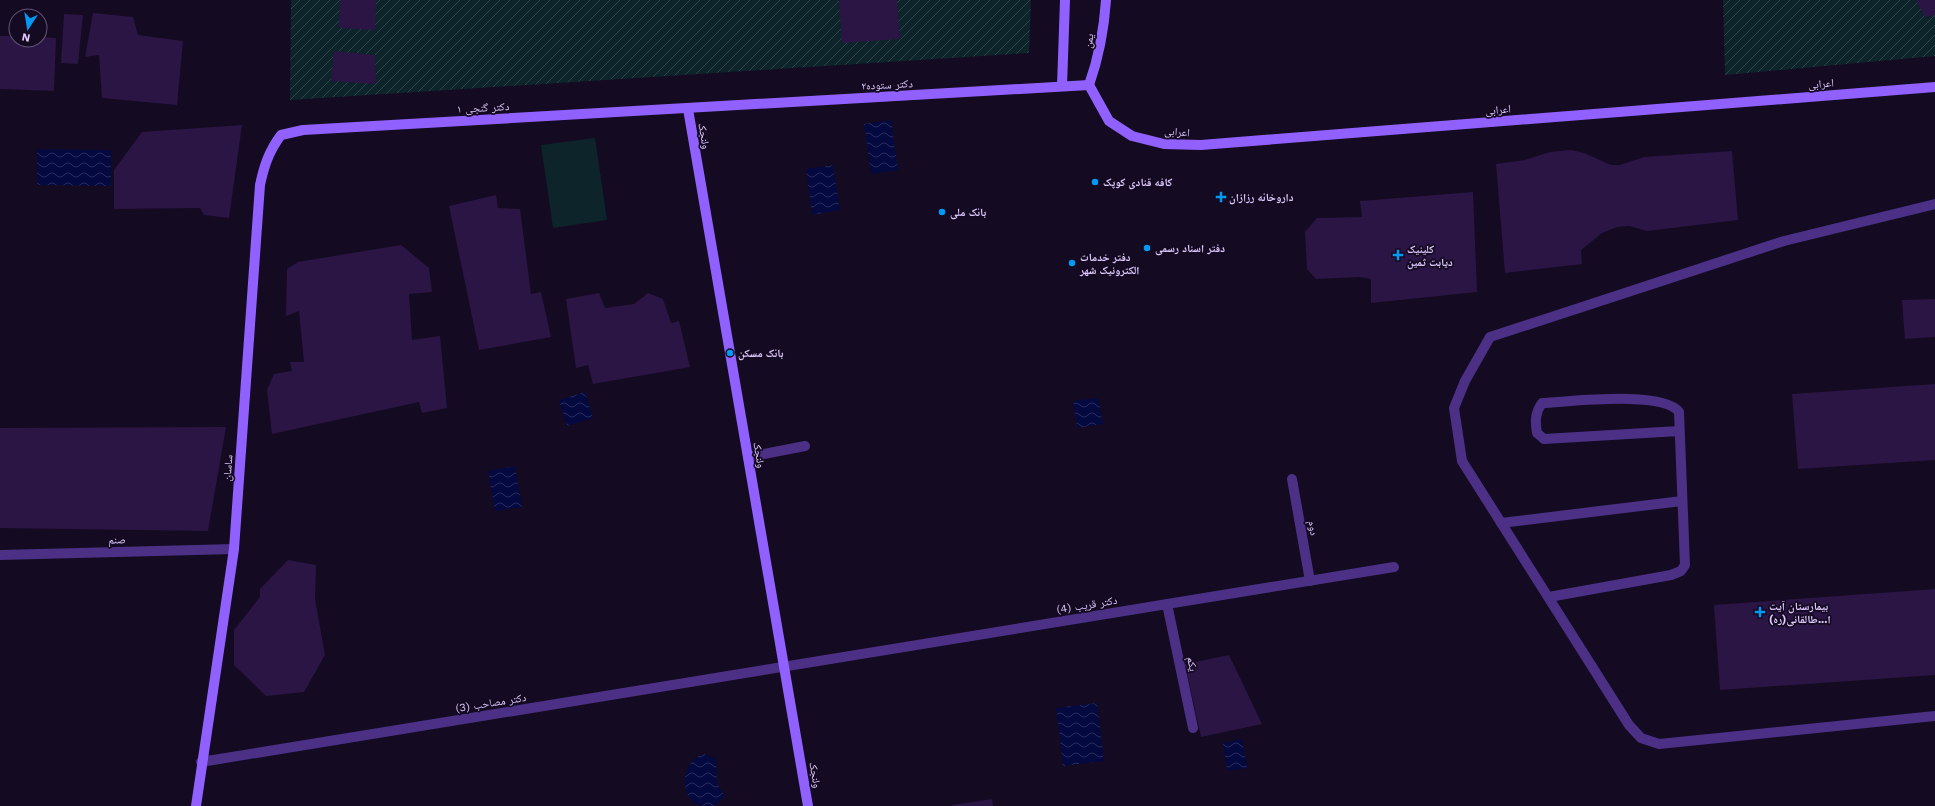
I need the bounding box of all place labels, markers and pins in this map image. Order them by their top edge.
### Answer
place label: کافه قنادی کوپک [1103,176,1173,190]
marker: کافه قنادی کوپک [1090,177,1100,187]
place label: داروخانه رزازان [1229,191,1294,205]
marker: داروخانه رزازان [1216,192,1226,202]
place label: بانک ملی [950,206,986,220]
marker: بانک ملی [937,207,947,217]
place label: دفتر اسناد رسمی [1155,242,1225,256]
marker: دفتر اسناد رسمی [1142,243,1152,253]
place label: کلینیک دیابت ثمین [1407,243,1453,270]
marker: کلینیک دیابت ثمین [1392,249,1404,261]
place label: دفتر خدمات الکترونیک شهر [1079,251,1139,277]
marker: دفتر خدمات الکترونیک شهر [1067,258,1077,268]
place label: بانک مسکن [738,347,783,361]
marker: بانک مسکن [725,348,735,358]
place label: بیمارستان آیت ا...طالقانی(ره) [1769,600,1831,627]
marker: بیمارستان آیت ا...طالقانی(ره) [1754,606,1766,618]

